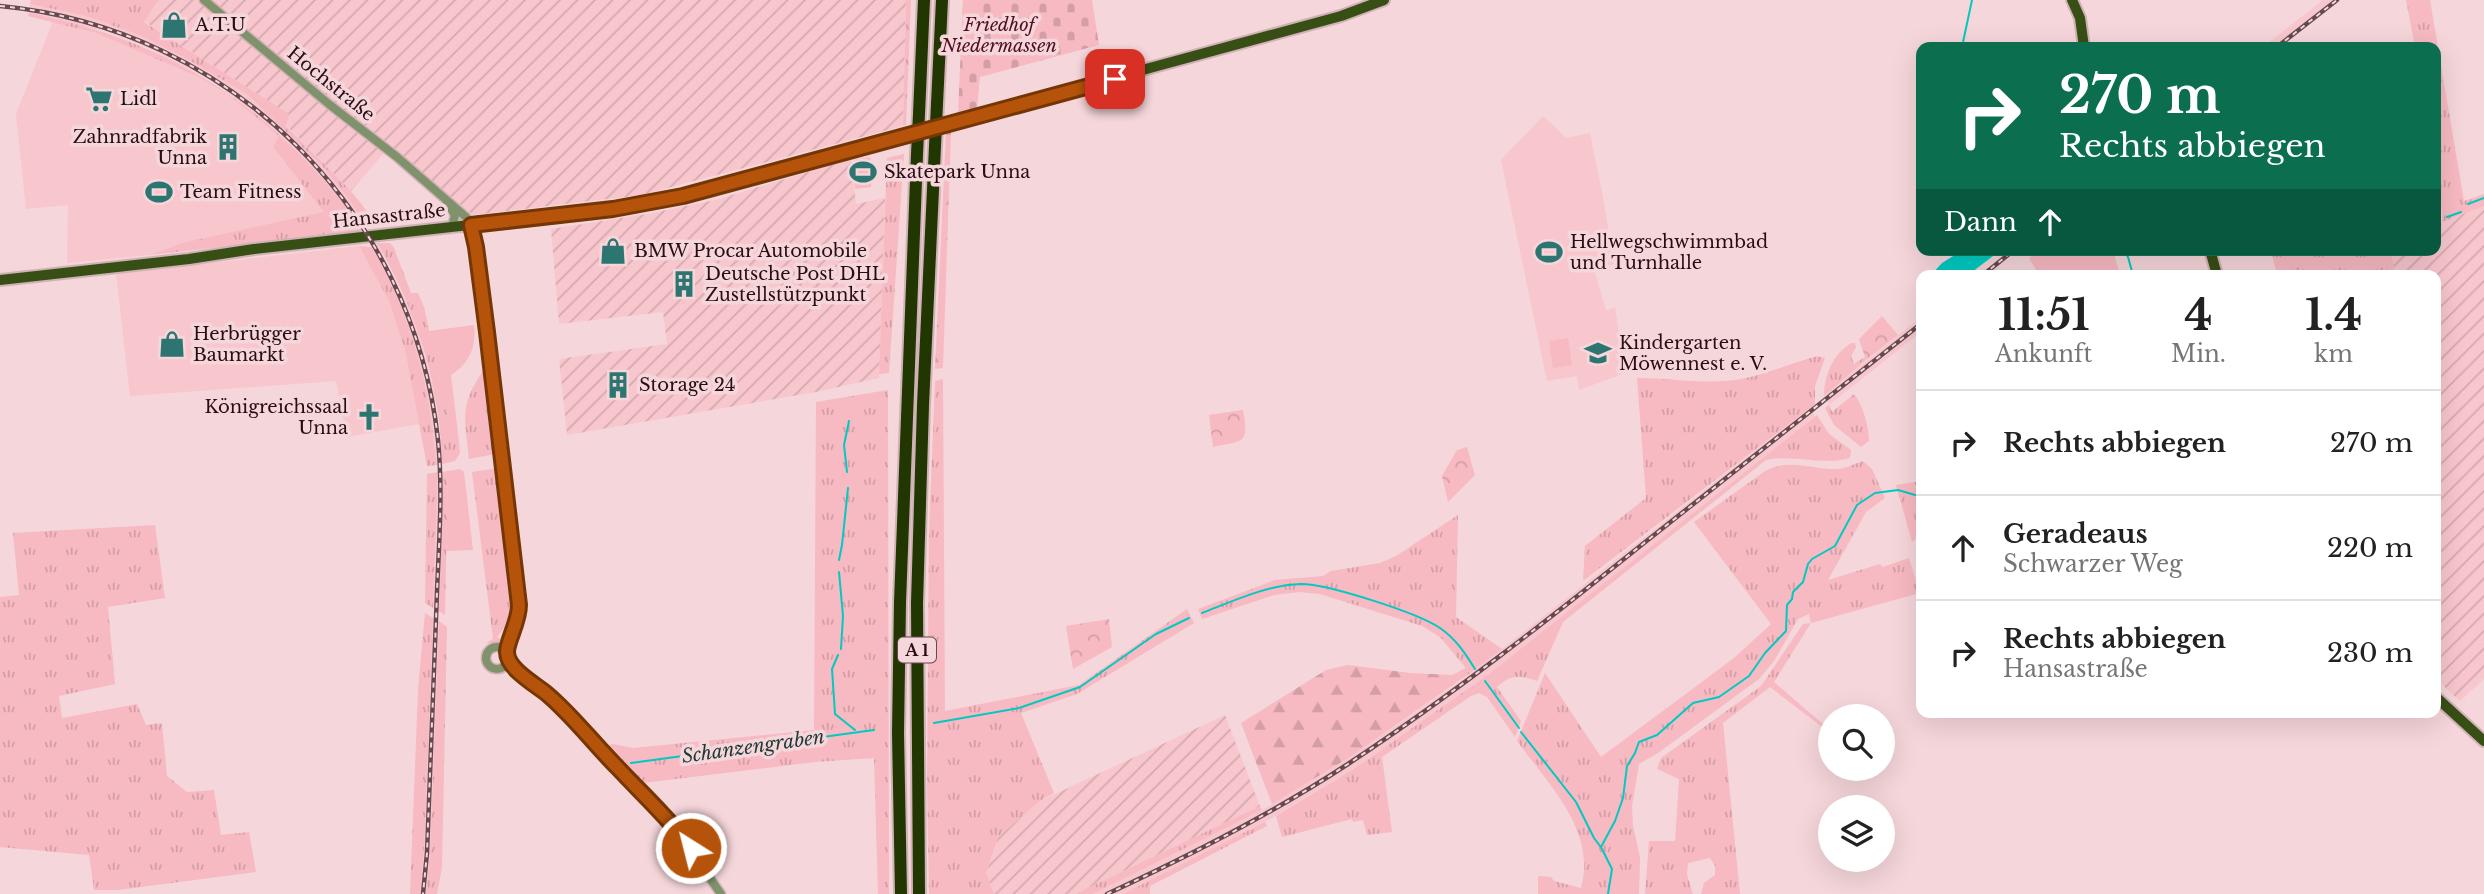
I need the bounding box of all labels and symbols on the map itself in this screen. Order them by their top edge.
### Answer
shop icon: A.T.U [159,10,189,40]
place label: A.T.U [194,14,246,36]
park label: Friedhof Niedermassen [940,14,1057,57]
street label: Hochstraße [283,42,379,126]
pin [1085,49,1145,109]
supermarket icon: Lidl [84,84,114,114]
place label: Lidl [120,88,157,110]
place label: Zahnradfabrik Unna [73,126,207,169]
building icon: Zahnradfabrik Unna [213,132,243,162]
sports icon: Skatepark Unna [848,157,878,187]
place label: Skatepark Unna [884,161,1030,183]
sports icon: Team Fitness [144,177,174,207]
place label: Team Fitness [180,181,301,203]
street label: Hansastraße [332,199,446,233]
place label: Hellwegschwimmbad und Turnhalle [1570,231,1768,274]
shop icon: BMW Procar Automobile [598,236,628,266]
sports icon: Hellwegschwimmbad und Turnhalle [1534,237,1564,267]
place label: BMW Procar Automobile [634,240,867,262]
place label: Deutsche Post DHL Zustellstützpunkt [705,263,885,306]
building icon: Deutsche Post DHL Zustellstützpunkt [669,269,699,299]
place label: Herbrügger Baumarkt [193,323,301,366]
shop icon: Herbrügger Baumarkt [157,329,187,359]
place label: Kindergarten Möwennest e. V. [1619,332,1767,375]
school or university icon: Kindergarten Möwennest e. V. [1583,338,1613,368]
building icon: Storage 24 [603,370,633,400]
place label: Storage 24 [639,374,735,396]
place label: Königreichssaal Unna [204,396,348,439]
church icon: Königreichssaal Unna [354,402,384,432]
road number: A 1 [898,638,936,663]
water label: Schanzengraben [680,725,826,768]
position arrow [654,811,728,885]

